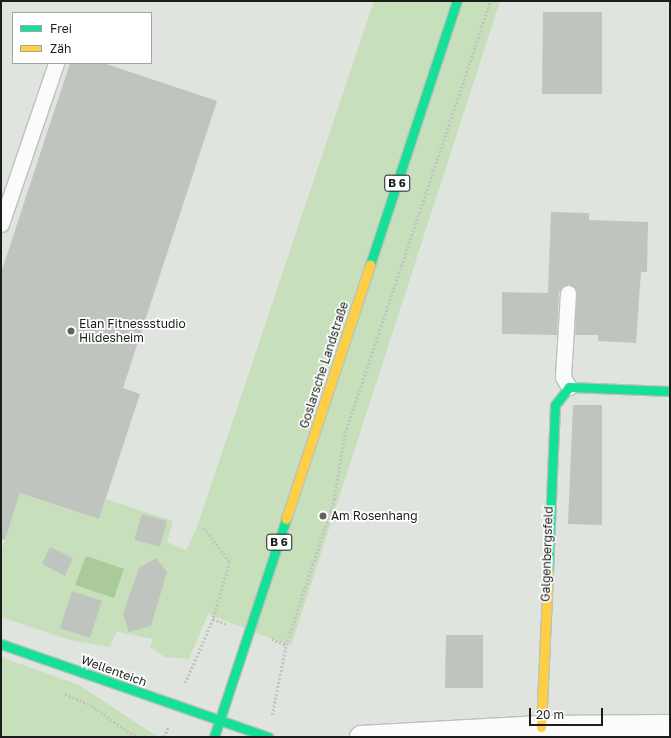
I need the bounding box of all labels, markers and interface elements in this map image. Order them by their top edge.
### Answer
legend [12,12,152,64]
text: Frei [50,21,72,36]
text: Zäh [50,41,71,56]
road number: B 6 [384,174,410,192]
street label: Goslarsche Landstraße [297,300,351,430]
place label: Elan Fitnessstudio Hildesheim [79,317,186,345]
marker: Elan Fitnessstudio Hildesheim [66,326,76,336]
street label: Galgenbergsfeld [538,506,556,602]
place label: Am Rosenhang [331,509,418,523]
marker: Am Rosenhang [318,511,328,521]
road number: B 6 [266,533,292,551]
street label: Wellenteich [79,652,149,690]
scale bar [531,700,605,726]
text: 20 m [536,707,564,722]

